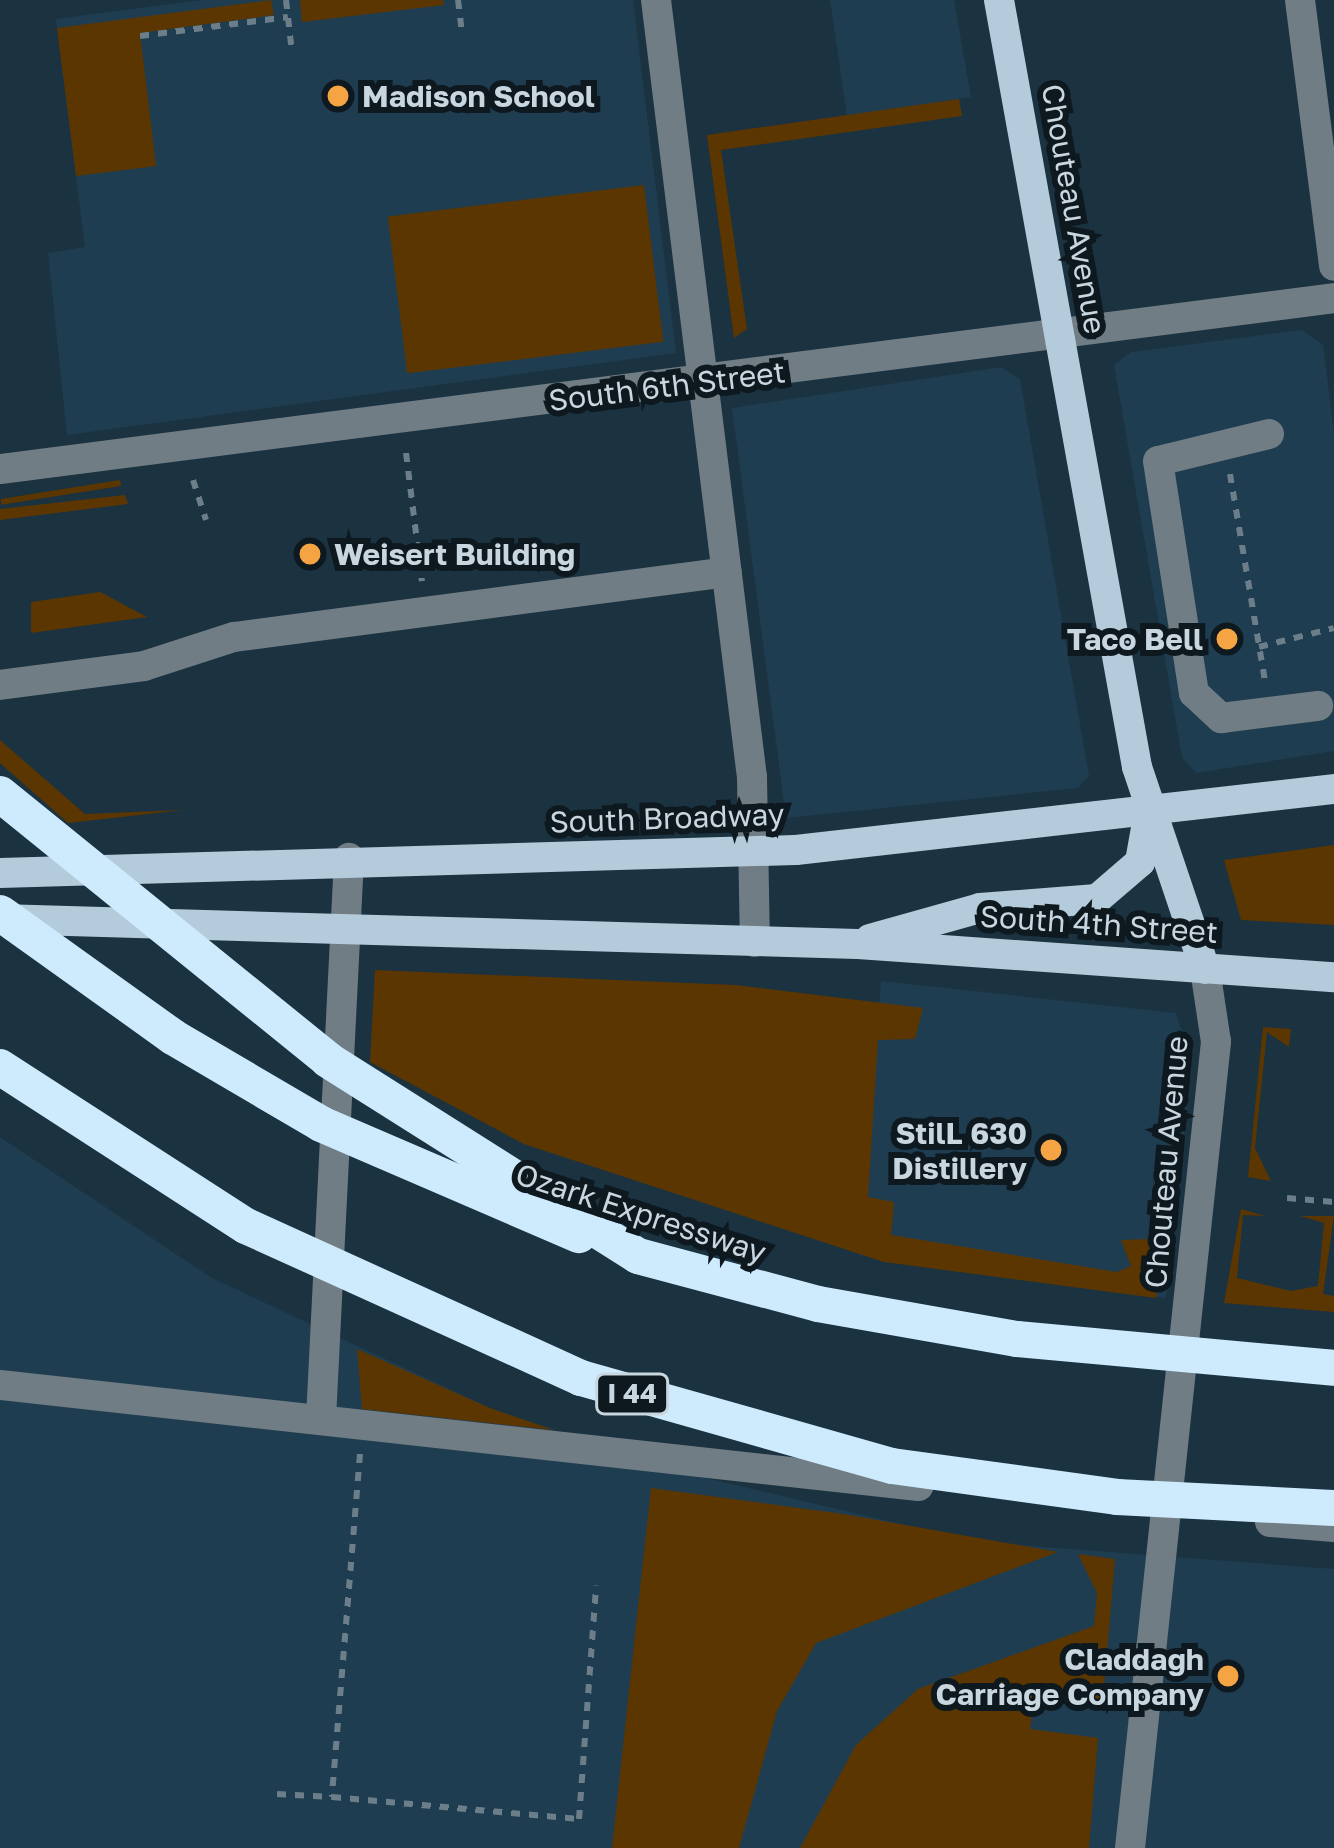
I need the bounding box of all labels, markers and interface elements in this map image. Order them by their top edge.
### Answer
place label: Madison School [362,78,595,114]
street label: Chouteau Avenue [1034,81,1114,337]
marker: Madison School [325,83,351,109]
street label: South 6th Street [547,354,787,418]
place label: Weisert Building [334,536,575,572]
marker: Weisert Building [297,541,323,567]
place label: Taco Bell [1067,621,1203,657]
marker: Taco Bell [1214,626,1240,652]
street label: South Broadway [549,796,785,840]
street label: South 4th Street [979,898,1219,950]
street label: Chouteau Avenue [1137,1034,1195,1290]
place label: StilL 630 Distillery [892,1115,1027,1186]
marker: StilL 630 Distillery [1038,1137,1064,1163]
street label: Ozark Expressway [511,1156,771,1270]
road number: I 44 [593,1373,671,1415]
place label: Claddagh Carriage Company [936,1641,1204,1712]
marker: Claddagh Carriage Company [1215,1663,1241,1689]

